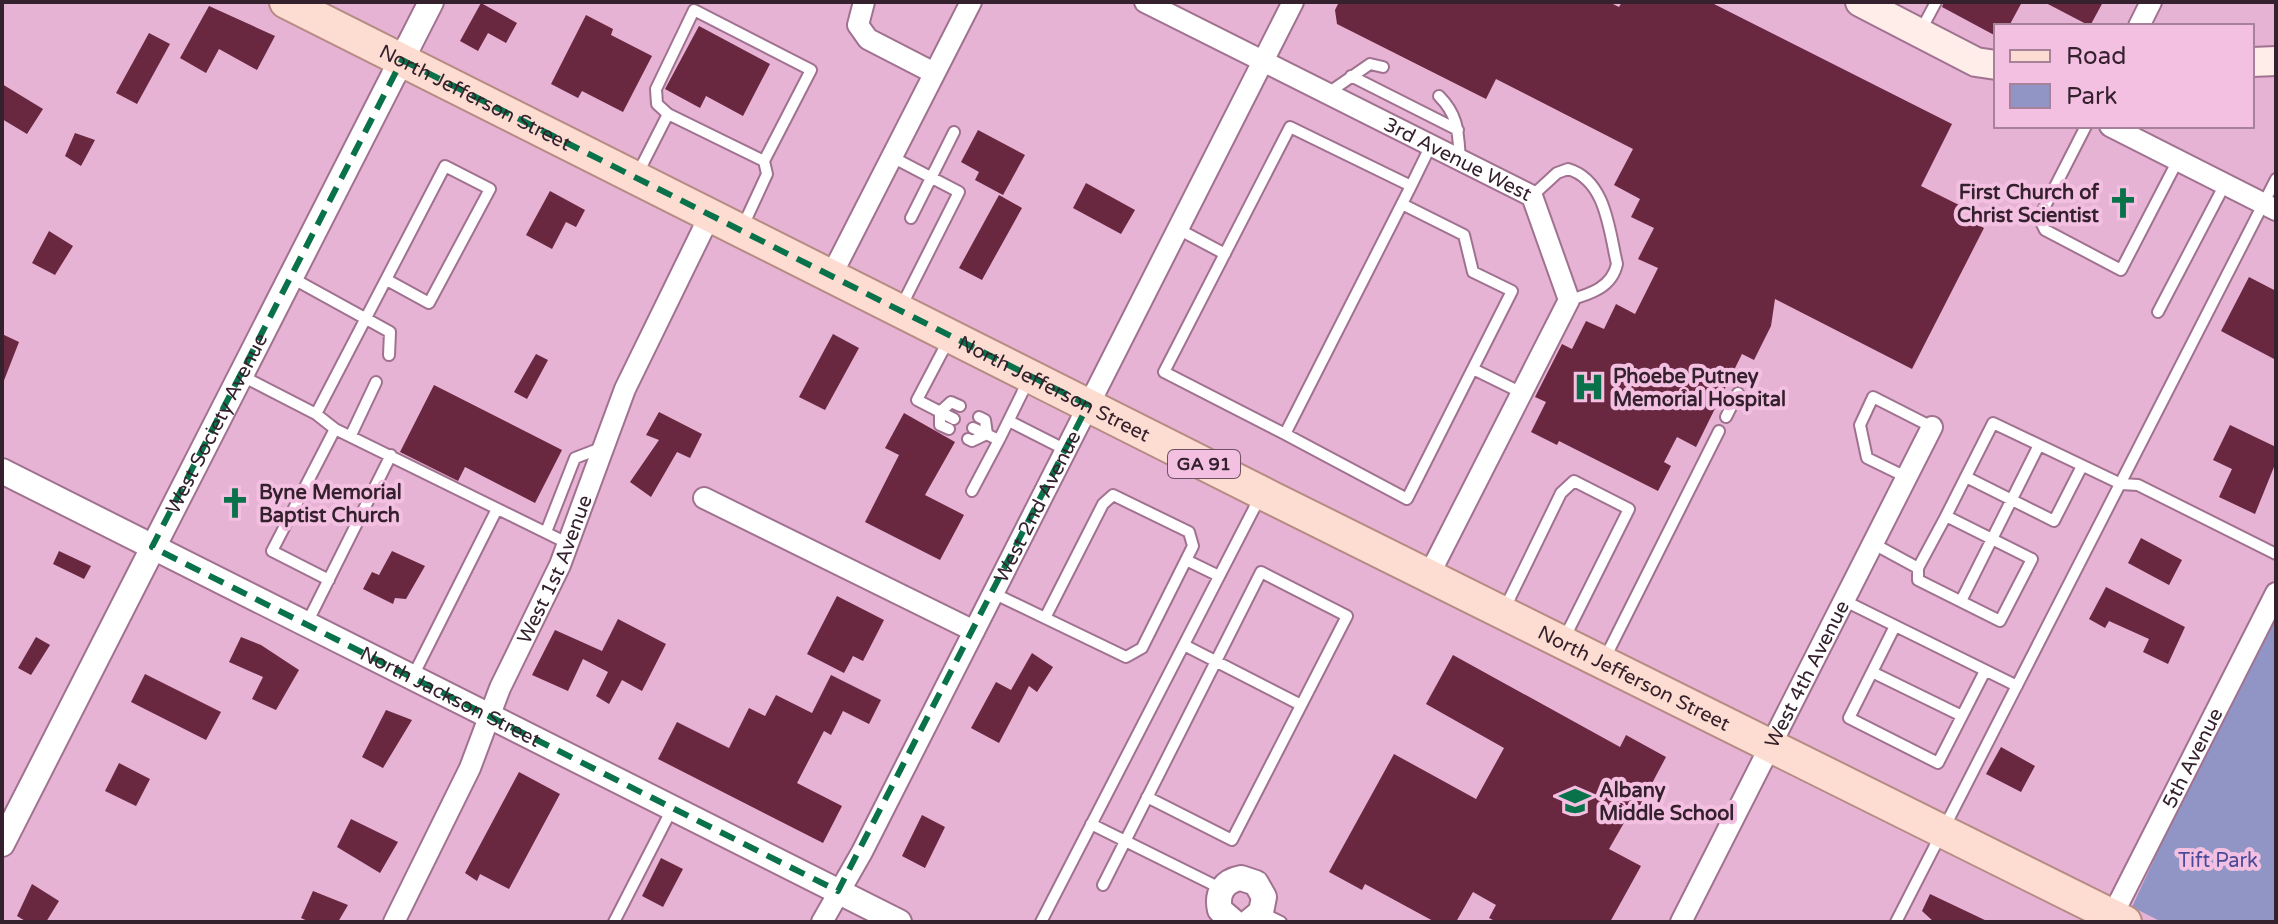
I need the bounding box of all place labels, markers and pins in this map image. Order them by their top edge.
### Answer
place label: First Church of Christ Scientist [1957,181,2099,228]
church icon: First Church of Christ Scientist [2106,186,2140,220]
place label: Phoebe Putney Memorial Hospital [1613,365,1786,412]
hospital icon: Phoebe Putney Memorial Hospital [1572,370,1606,404]
place label: Byne Memorial Baptist Church [259,481,402,528]
church icon: Byne Memorial Baptist Church [218,486,252,520]
place label: Albany Middle School [1599,779,1734,826]
school or university icon: Albany Middle School [1558,784,1592,818]

